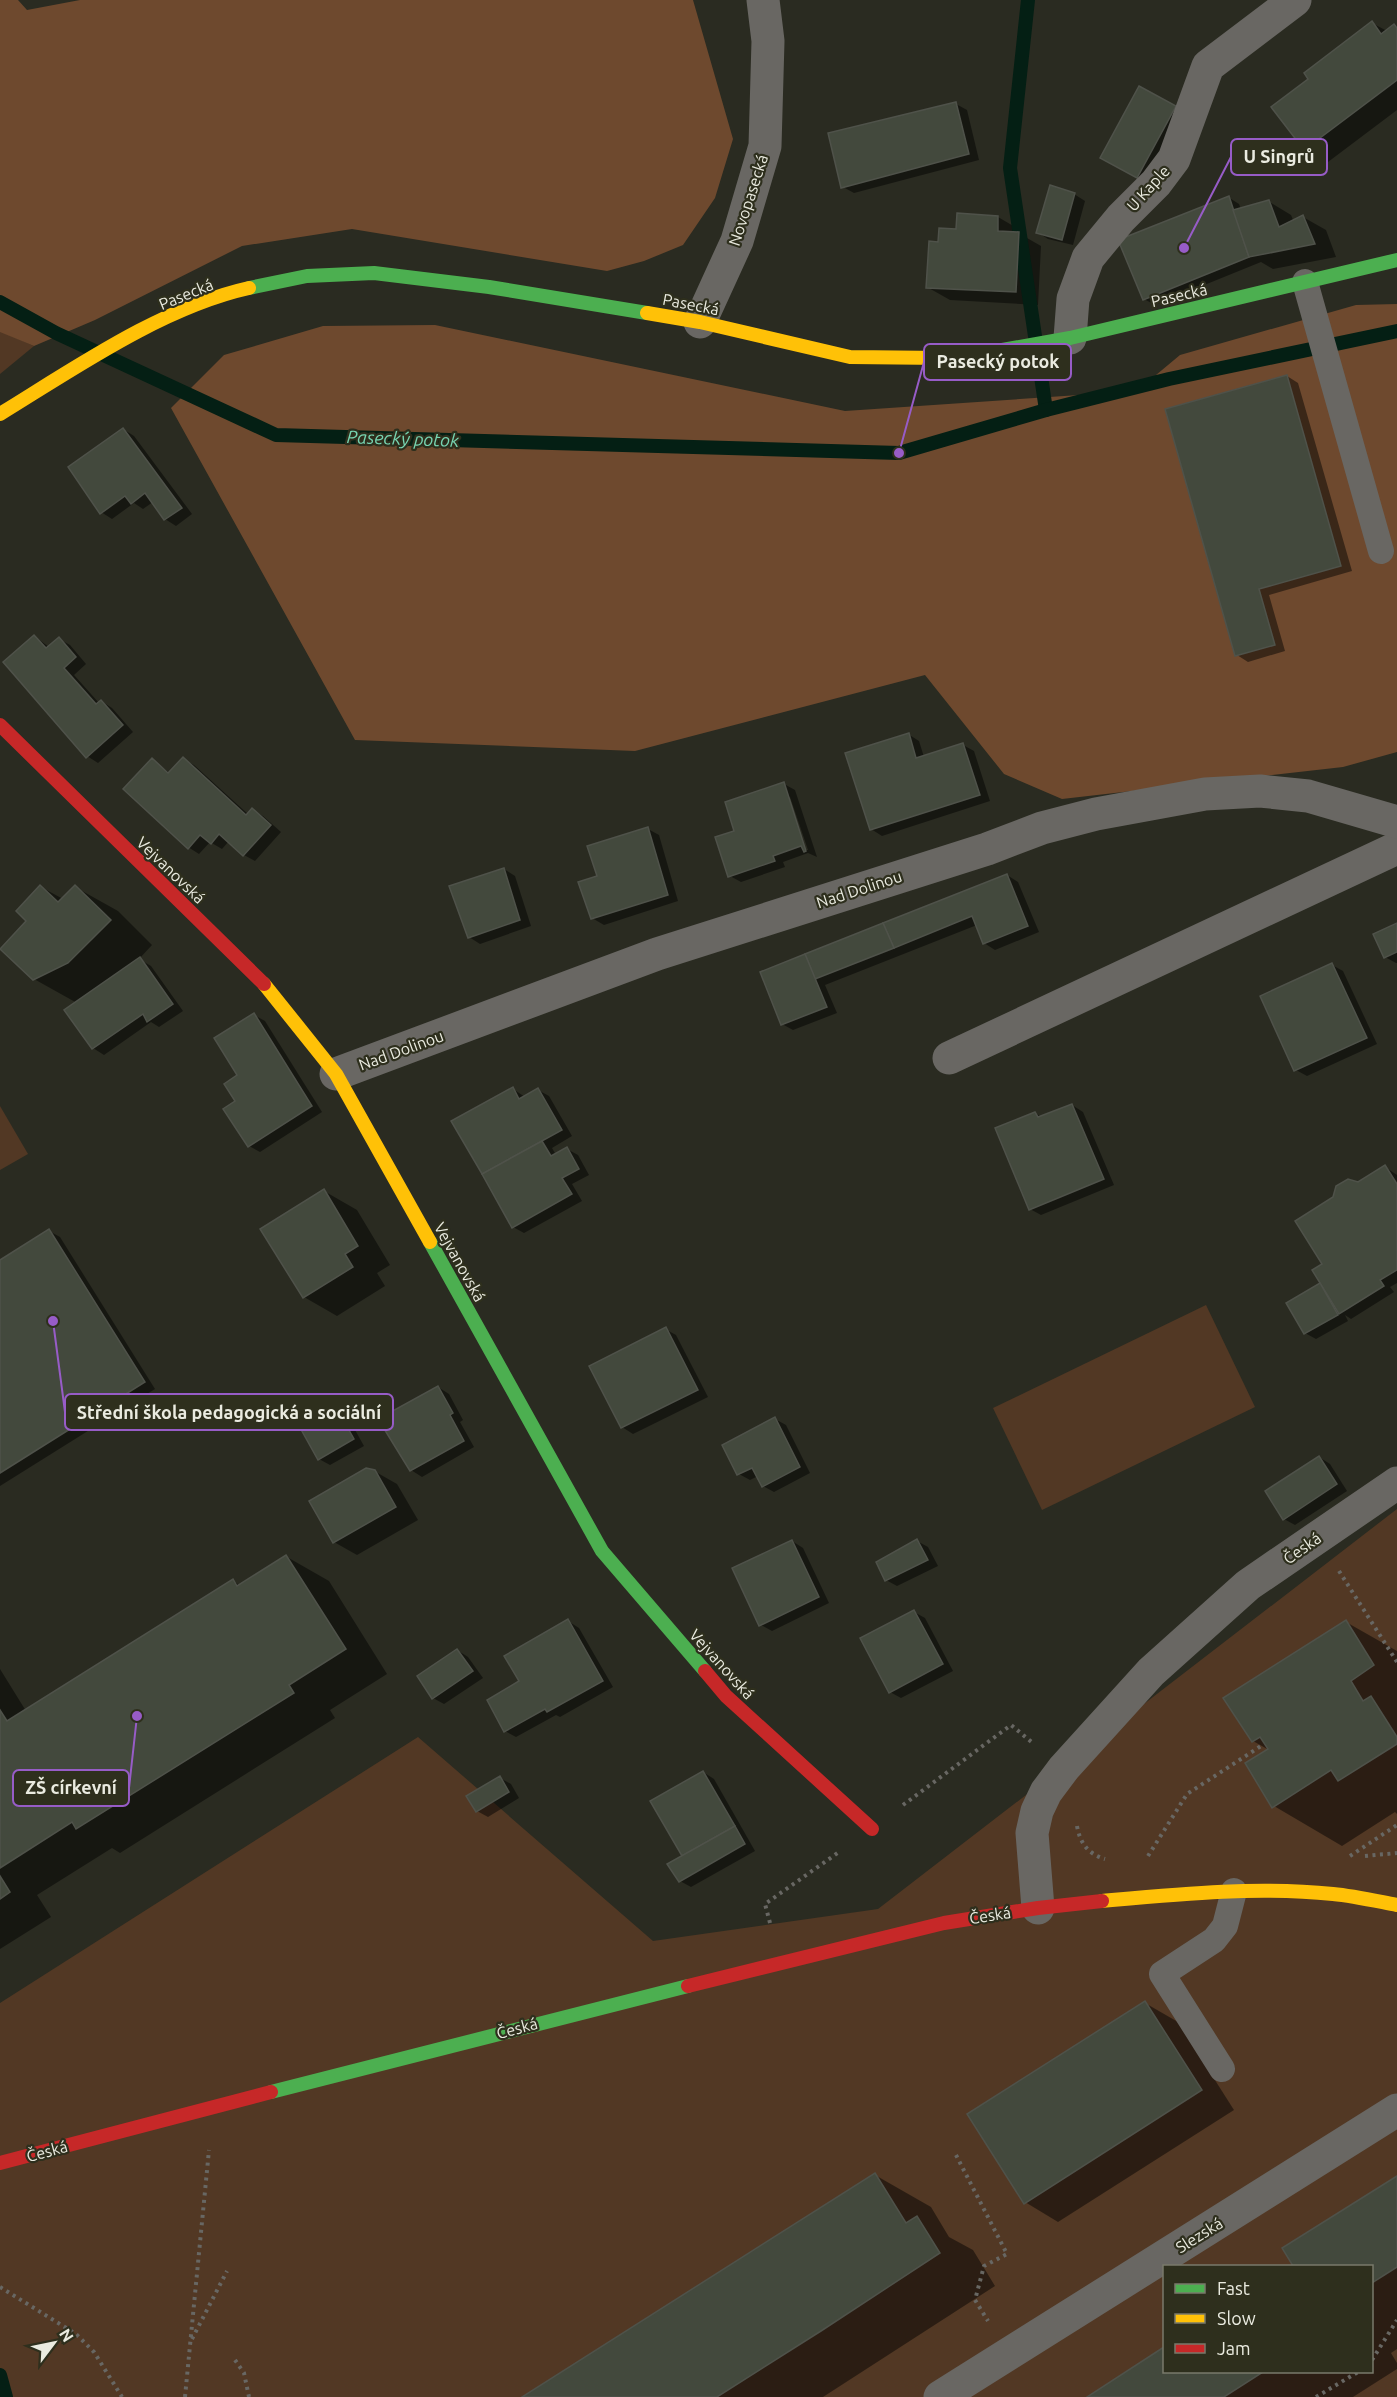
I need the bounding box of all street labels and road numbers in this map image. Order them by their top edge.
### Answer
street label: Novopasecká [725,152,771,248]
street label: U Kaple [1123,162,1173,214]
street label: Pasecká [156,275,216,313]
street label: Pasecká [1149,280,1209,310]
street label: Pasecká [661,290,721,318]
street label: Vejvanovská [133,833,209,907]
street label: Nad Dolinou [814,867,904,911]
street label: Nad Dolinou [356,1026,446,1074]
street label: Vejvanovská [431,1219,489,1305]
street label: Česká [1279,1528,1324,1567]
street label: Vejvanovská [686,1625,758,1703]
street label: Česká [968,1902,1012,1927]
street label: Česká [494,2013,540,2042]
street label: Česká [24,2136,70,2165]
street label: Slezská [1172,2214,1226,2256]

